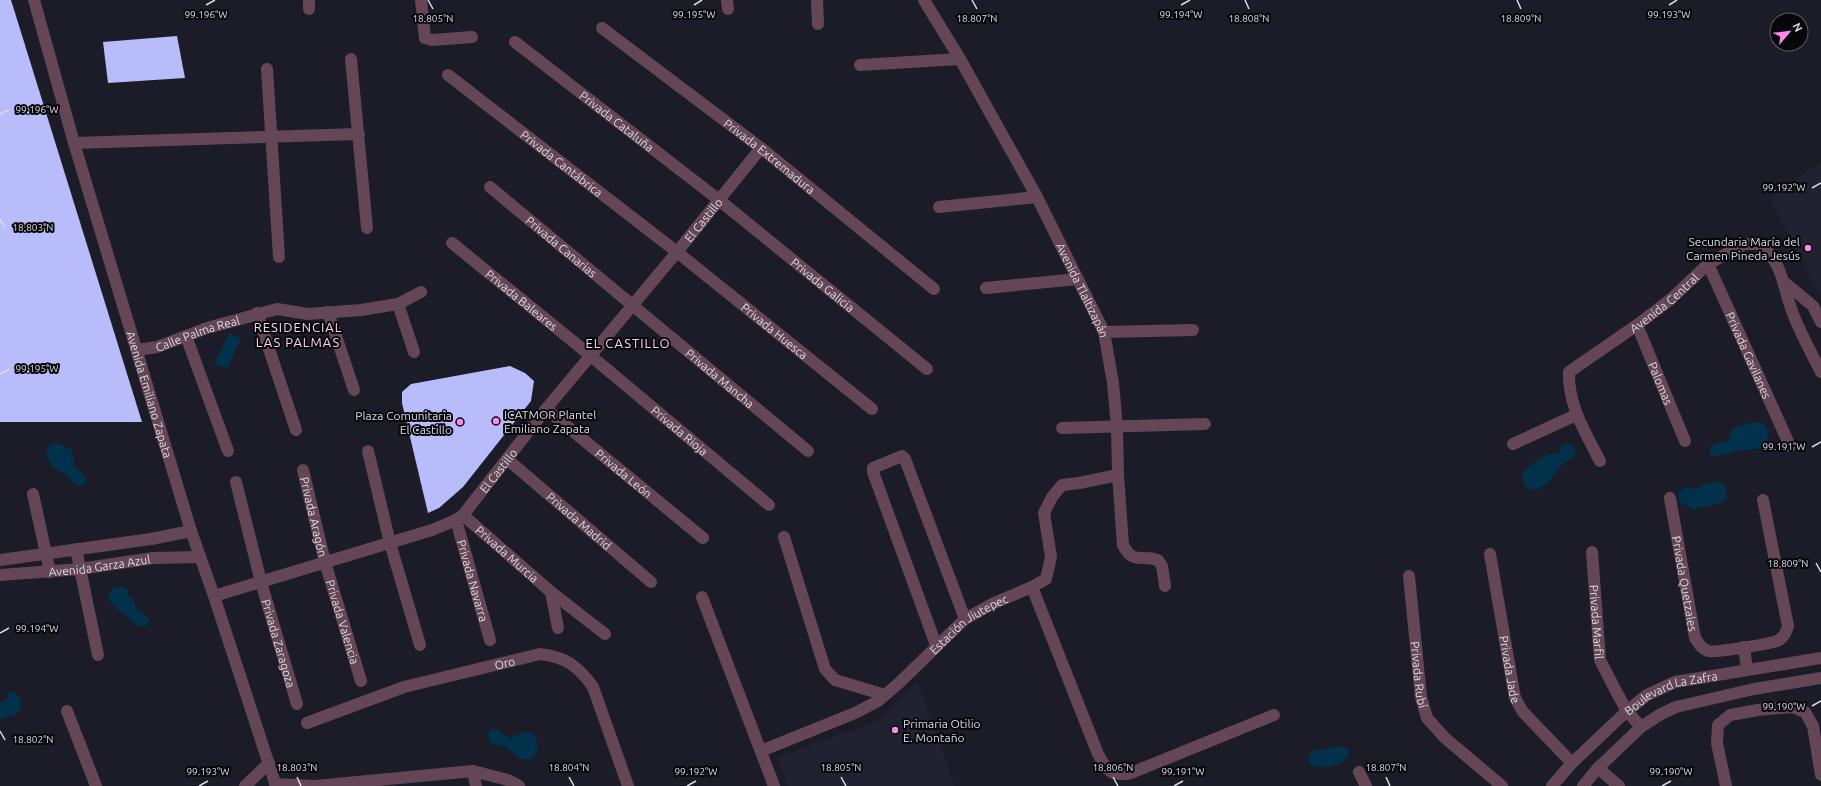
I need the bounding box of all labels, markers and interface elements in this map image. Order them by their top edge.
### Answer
text: 99.196°W [184,9,228,20]
text: 99.195°W [672,9,716,20]
text: 99.194°W [1159,9,1203,20]
text: 99.193°W [1647,9,1691,20]
north arrow [1769,12,1809,52]
text: 18.805°N [412,13,454,24]
text: 18.807°N [956,13,998,24]
text: 18.808°N [1228,13,1270,24]
text: 18.809°N [1500,13,1542,24]
text: N [1791,21,1805,34]
street label: Privada Cataluña [577,88,657,154]
text: 99.196°W [15,104,59,115]
street label: Privada Extremadura [722,116,818,196]
street label: Privada Cantábrica [518,127,606,199]
text: 99.192°W [1762,182,1806,193]
street label: El Castillo [682,195,725,244]
street label: Privada Canarias [524,213,600,280]
text: 18.803°N [12,222,54,233]
place label: Secundaria María del Carmen Pineda Jesús [1686,235,1800,262]
street label: Avenida Tlaltizapán [1054,240,1111,338]
marker: Secundaria María del Carmen Pineda Jesús [1803,243,1813,253]
street label: Privada Galicia [789,255,857,314]
street label: Privada Baleares [483,267,560,333]
street label: Avenida Central [1627,270,1701,335]
street label: Privada Huesca [739,300,811,361]
street label: Privada Gavilanes [1724,310,1774,401]
street label: Calle Palma Real [153,313,241,354]
district label: RESIDENCIAL LAS PALMAS [254,320,342,349]
street label: Avenida Emiliano Zapata [125,329,175,459]
district label: EL CASTILLO [585,336,671,350]
street label: Privada Mancha [683,346,757,410]
street label: Palomas [1646,360,1676,407]
text: 99.195°W [15,363,59,374]
street label: Privada Rioja [649,403,711,458]
place label: ICATMOR Plantel Emiliano Zapata [504,408,596,435]
place label: Plaza Comunitaria El Castillo [355,409,452,436]
marker: ICATMOR Plantel Emiliano Zapata [491,416,501,426]
marker: Plaza Comunitaria El Castillo [455,417,465,427]
text: 99.191°W [1762,441,1806,452]
street label: El Castillo [477,446,519,495]
street label: Privada León [593,446,655,500]
street label: Privada Aragón [298,475,330,558]
street label: Privada Madrid [544,490,614,552]
street label: Privada Murcia [473,523,541,585]
street label: Privada Quetzales [1670,535,1700,632]
street label: Privada Navarra [455,538,491,623]
street label: Avenida Garza Azul [48,552,151,578]
text: 18.809°N [1767,558,1809,569]
street label: Privada Valencia [324,578,362,666]
street label: Privada Marfil [1588,584,1606,659]
street label: Estación Jiutepec [927,591,1010,656]
street label: Privada Zaragoza [260,597,298,689]
text: 99.194°W [15,623,59,634]
street label: Privada Jade [1498,634,1523,706]
street label: Privada Rubí [1409,641,1431,710]
street label: Oro [493,654,516,671]
street label: Boulevard La Zafra [1622,669,1718,717]
text: 99.190°W [1762,701,1806,712]
place label: Primaria Otilio E. Montaño [903,717,981,744]
marker: Primaria Otilio E. Montaño [890,725,900,735]
text: 18.802°N [12,734,54,745]
text: 18.803°N [276,762,318,773]
text: 18.804°N [548,762,590,773]
text: 18.805°N [820,762,862,773]
text: 18.806°N [1092,762,1134,773]
text: 18.807°N [1365,762,1407,773]
text: 99.193°W [186,766,230,777]
text: 99.192°W [674,766,718,777]
text: 99.191°W [1161,766,1205,777]
text: 99.190°W [1649,766,1693,777]

